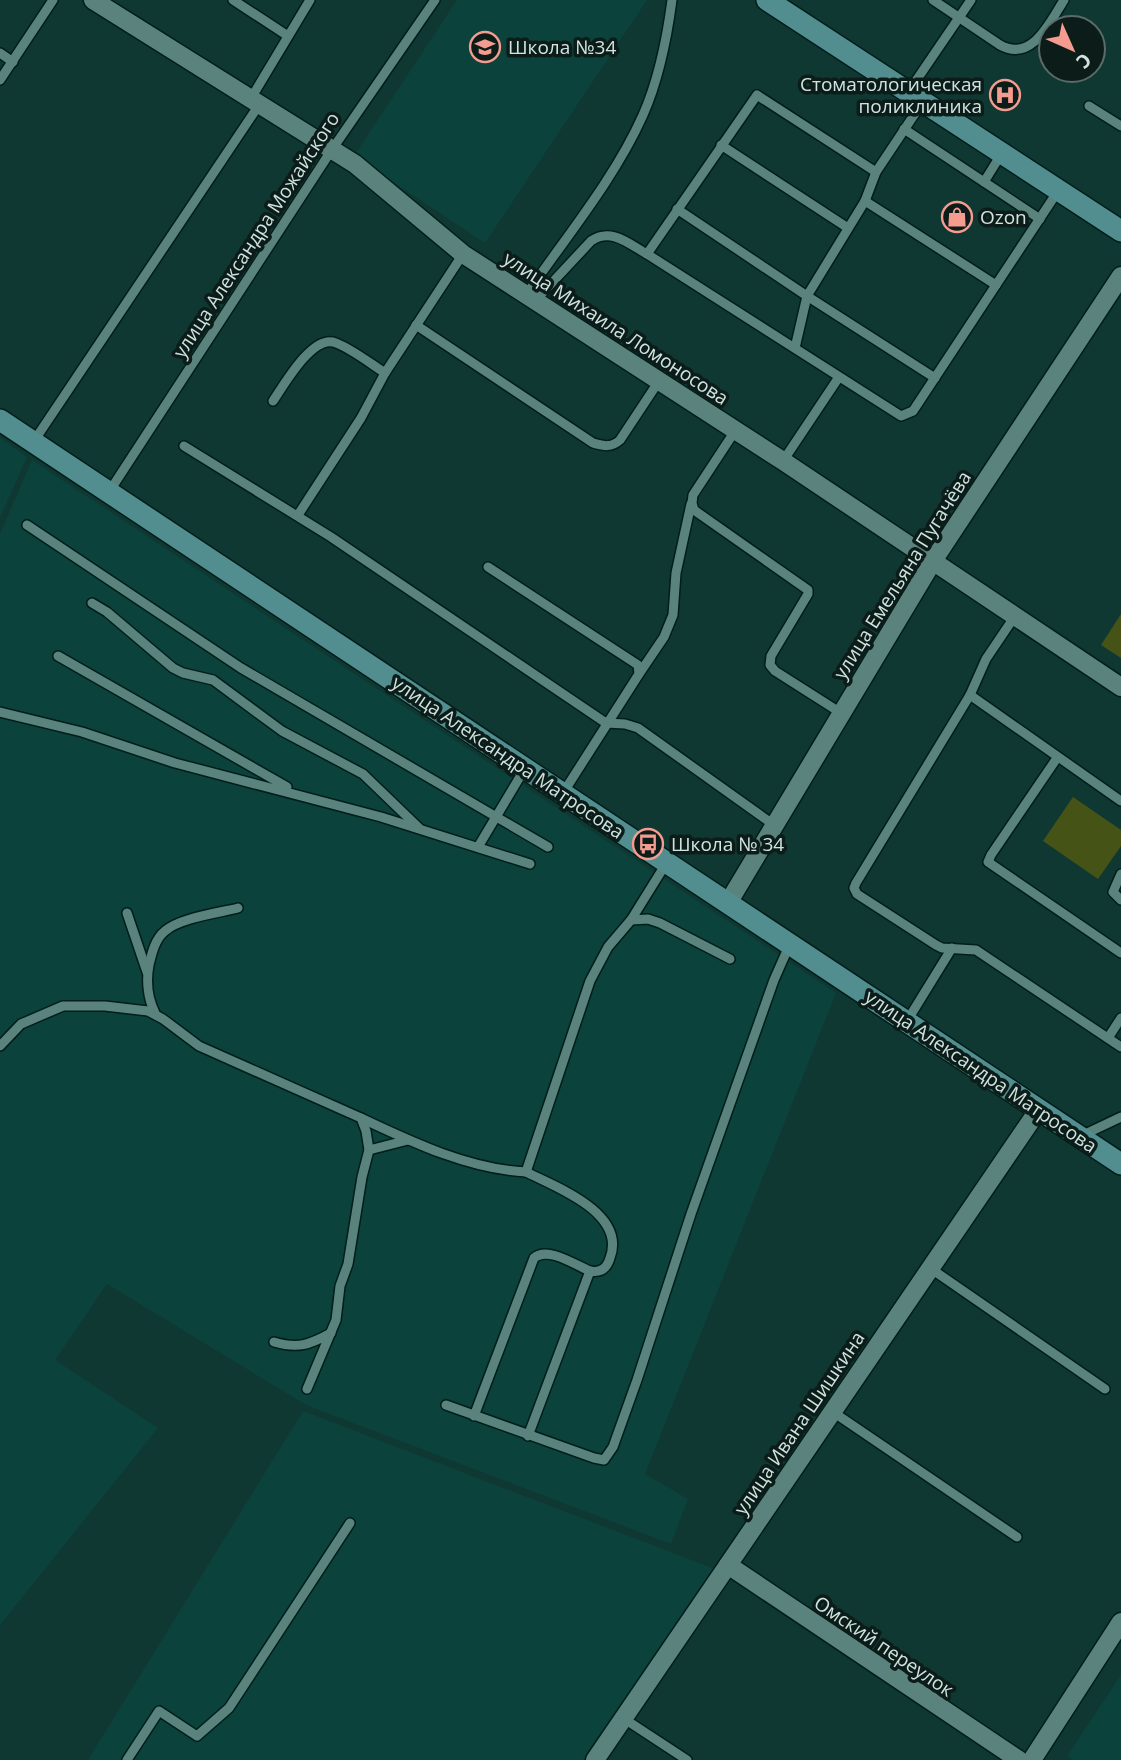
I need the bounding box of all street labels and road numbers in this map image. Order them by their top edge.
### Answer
street label: улица Александра Можайского [167,107,345,363]
street label: улица Михаила Ломоносова [498,245,734,411]
street label: улица Емельяна Пугачёва [827,466,977,684]
street label: улица Александра Матросова [387,669,629,845]
street label: улица Александра Матросова [860,983,1102,1159]
street label: улица Ивана Шишкина [728,1326,870,1520]
street label: Омский переулок [809,1590,959,1702]

